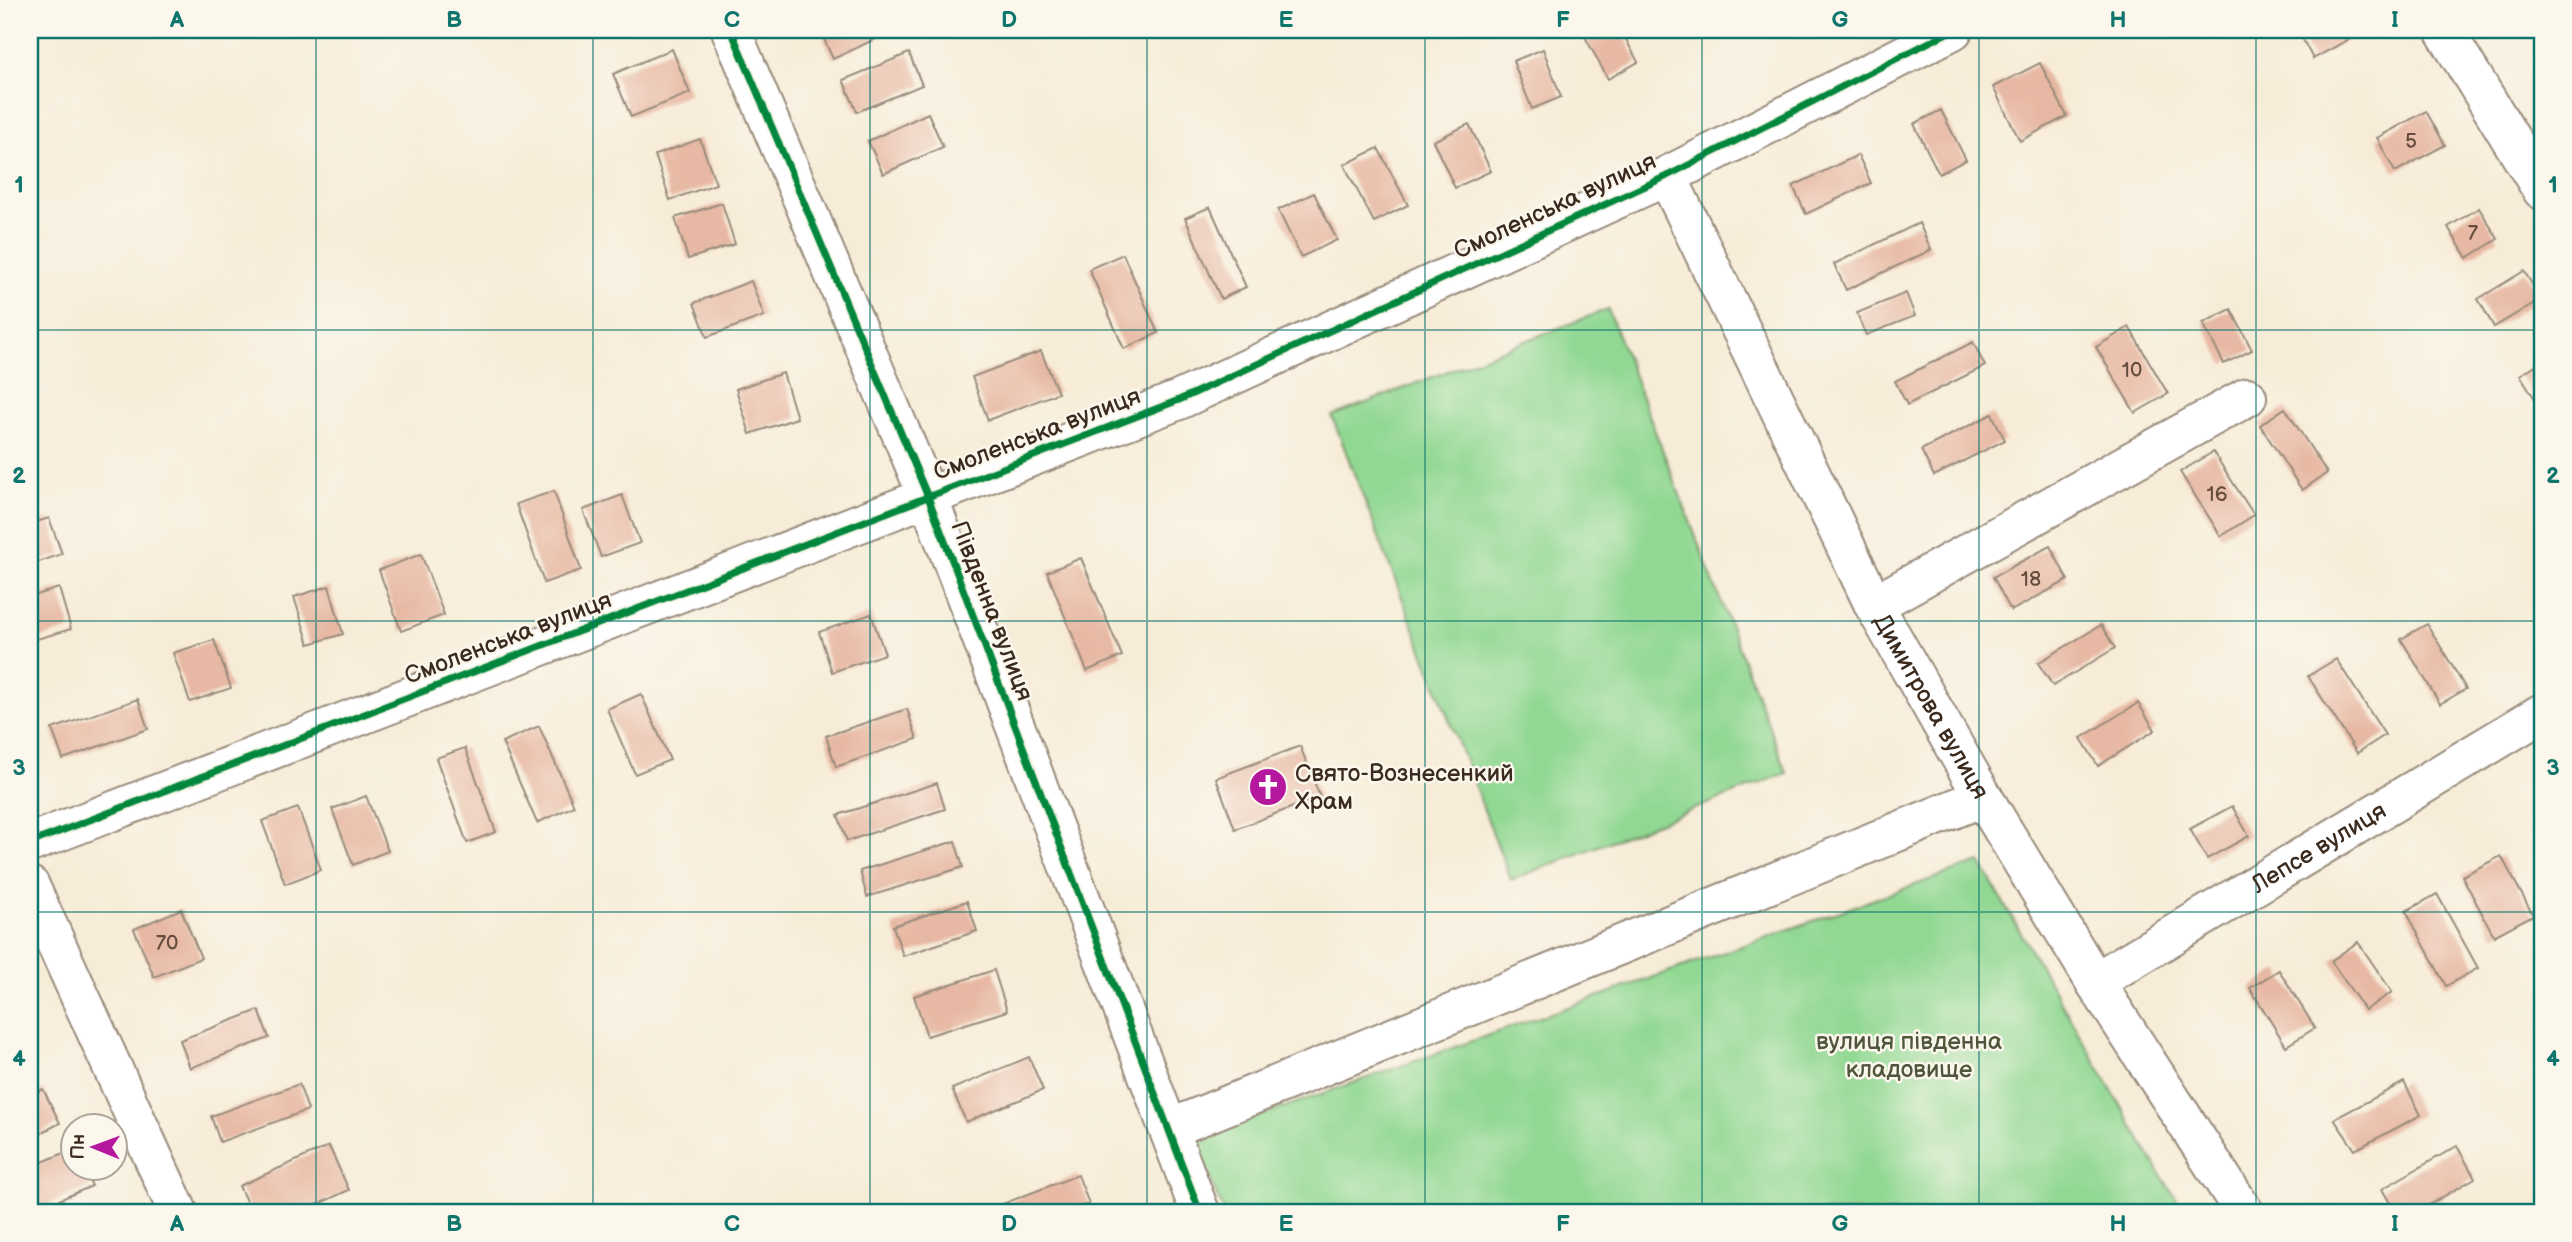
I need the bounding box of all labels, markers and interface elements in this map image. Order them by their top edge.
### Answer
text: A [169,6,185,34]
text: B [446,6,462,34]
text: C [724,6,740,34]
text: D [1001,6,1017,34]
text: E [1279,6,1294,34]
text: F [1556,6,1570,34]
text: G [1832,6,1849,34]
text: H [2109,6,2127,34]
text: I [2391,6,2399,34]
house number: 5 [2405,129,2417,154]
street label: Смоленська вулиця [1449,146,1661,266]
text: 1 [14,171,24,199]
text: 1 [2548,171,2558,199]
house number: 7 [2468,221,2479,246]
house number: 10 [2122,358,2142,383]
street label: Смоленська вулиця [929,381,1145,487]
text: 2 [12,462,26,490]
text: 2 [2546,462,2560,490]
house number: 16 [2207,482,2228,507]
street label: Південна вулиця [944,517,1040,705]
house number: 18 [2021,567,2041,592]
street label: Смоленська вулиця [400,585,616,691]
street label: Димитрова вулиця [1868,609,1996,804]
text: 3 [12,754,26,782]
text: 3 [2546,754,2560,782]
place label: Свято-Вознесенкий Храм [1295,759,1514,816]
church icon: Свято-Вознесенкий Храм [1247,766,1289,808]
street label: Лепсе вулиця [2245,796,2391,900]
house number: 70 [156,931,178,956]
park label: вулиця південна кладовище [1816,1027,2002,1084]
text: 4 [12,1045,26,1073]
text: 4 [2546,1045,2560,1073]
north arrow [60,1112,130,1182]
text: Пн [67,1134,90,1160]
text: A [169,1210,185,1238]
text: B [446,1210,462,1238]
text: C [724,1210,740,1238]
text: D [1001,1210,1017,1238]
text: E [1279,1210,1294,1238]
text: F [1556,1210,1570,1238]
text: G [1832,1210,1849,1238]
text: H [2109,1210,2127,1238]
text: I [2391,1210,2399,1238]

